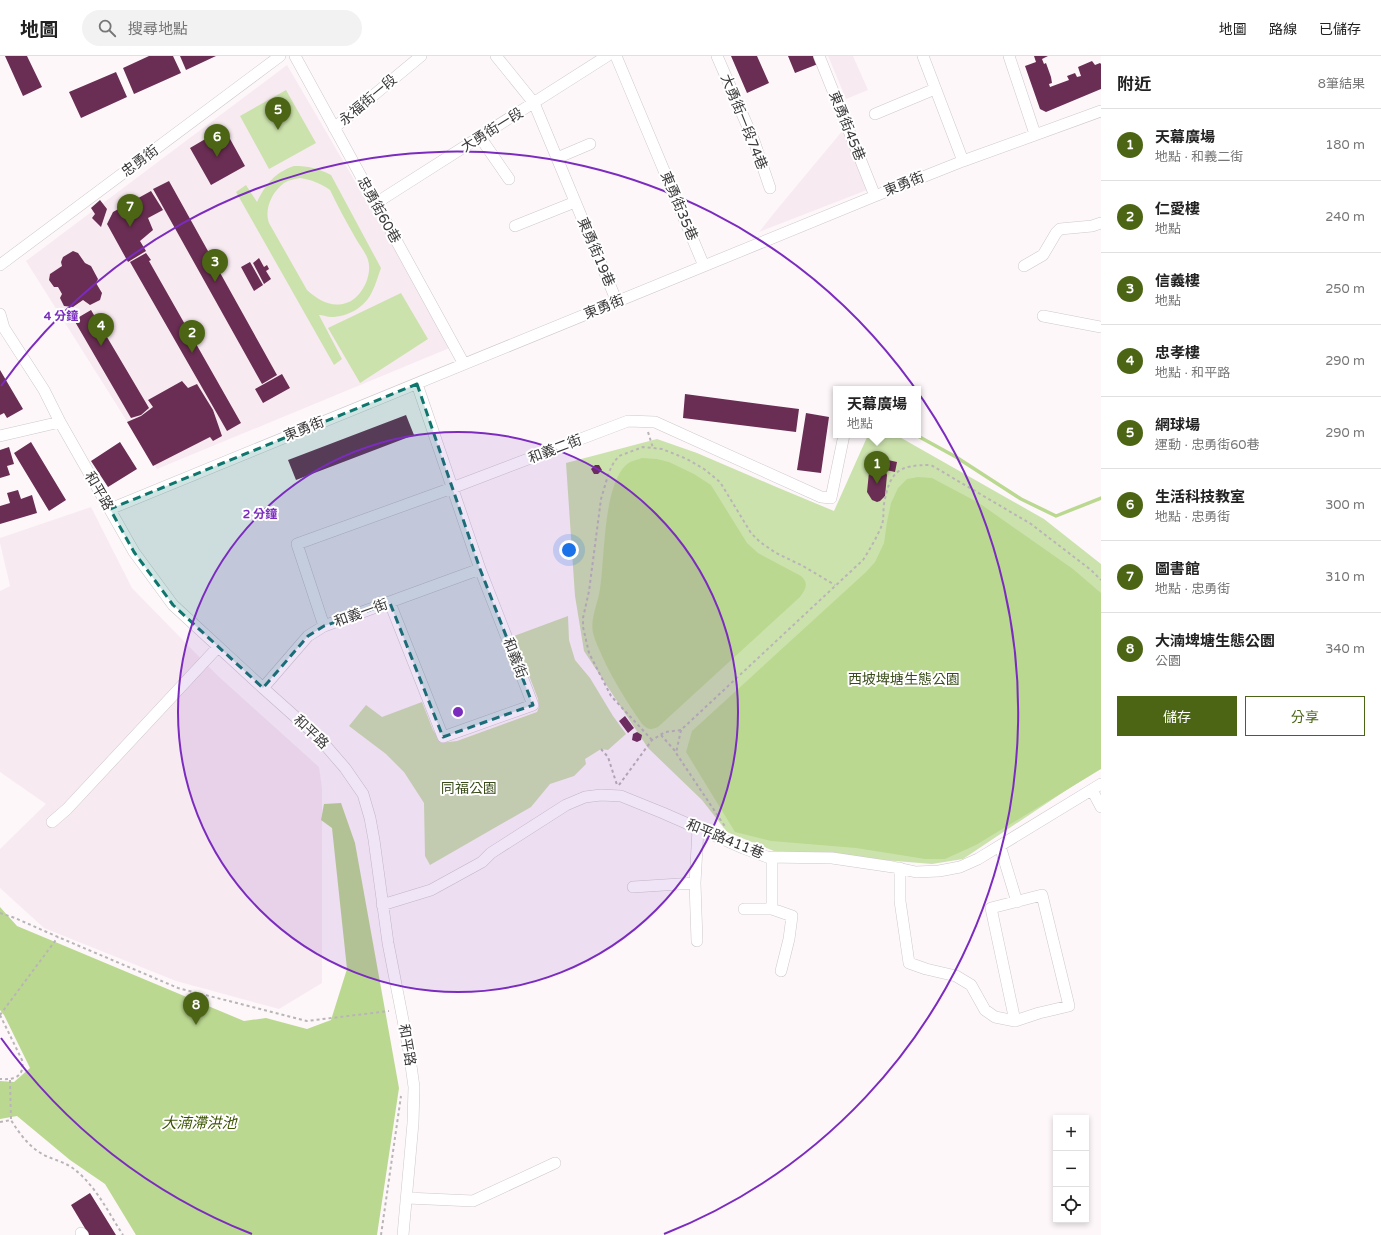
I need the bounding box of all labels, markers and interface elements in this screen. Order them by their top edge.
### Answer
search box [82,10,362,46]
icon: search [96,17,118,39]
text: 地圖 [20,19,58,41]
text: 搜尋地點 [128,20,188,38]
text: 地圖 [1219,21,1247,38]
text: 路線 [1269,21,1297,38]
text: 已儲存 [1319,21,1361,38]
street label: 永福街一段 [336,71,400,129]
street label: 大勇街一段74巷 [717,72,771,172]
text: 附近 [1117,74,1151,95]
text: 8筆結果 [1318,76,1365,92]
street label: 東勇街45巷 [825,89,869,163]
pin: 5 [265,97,291,130]
street label: 大勇街一段 [458,104,526,156]
pin: 6 [204,124,230,157]
text: 天幕廣場 [1155,128,1215,146]
text: 1 [1126,137,1134,153]
text: 180 m [1325,137,1365,153]
street label: 忠勇街 [118,142,162,180]
text: 地點 · 和義二街 [1155,149,1243,165]
street label: 東勇街 [881,168,927,200]
street label: 東勇街35巷 [657,169,701,243]
street label: 忠勇街60巷 [354,174,404,246]
pin: 7 [117,194,143,227]
text: 仁愛樓 [1155,200,1200,218]
text: 2 [1126,209,1134,225]
text: 240 m [1325,209,1365,225]
street label: 東勇街19巷 [574,215,618,289]
text: 地點 [1155,221,1181,237]
pin: 3 [202,249,228,282]
text: 信義樓 [1155,272,1200,290]
text: 3 [1126,281,1134,297]
text: 250 m [1325,281,1365,297]
street label: 東勇街 [581,291,627,323]
text: 地點 [1155,293,1181,309]
text: 4 分鐘 [44,309,78,323]
pin: 4 [88,313,114,346]
pin: 2 [179,320,205,353]
text: 忠孝樓 [1155,344,1200,362]
text: 4 [1126,353,1134,369]
text: 290 m [1325,353,1365,369]
text: 地點 · 和平路 [1155,365,1230,381]
popup [833,386,921,438]
text: 天幕廣場 [847,395,907,413]
street label: 東勇街 [281,413,327,445]
text: 地點 [847,416,873,432]
text: 網球場 [1155,416,1200,434]
text: 5 [1126,425,1134,441]
text: 290 m [1325,425,1365,441]
street label: 和義二街 [526,431,584,467]
text: 運動 · 忠勇街60巷 [1155,437,1259,453]
pin: 1 [864,451,890,484]
street label: 和平路 [81,469,117,513]
text: 生活科技教室 [1155,488,1245,506]
text: 6 [1126,497,1134,513]
text: 300 m [1325,497,1365,513]
text: 2 分鐘 [243,507,277,521]
text: 地點 · 忠勇街 [1155,509,1230,525]
your location [559,540,579,560]
text: 圖書館 [1155,560,1200,578]
text: 7 [1126,569,1134,585]
text: 310 m [1325,569,1365,585]
text: 地點 · 忠勇街 [1155,581,1230,597]
street label: 和義一街 [332,595,390,631]
text: 大湳埤塘生態公園 [1155,632,1275,650]
street label: 和義街 [500,635,530,681]
text: 8 [1126,641,1134,657]
text: 340 m [1325,641,1365,657]
text: 公園 [1155,653,1181,669]
park label: 西坡埤塘生態公園 [848,671,960,688]
button: 儲存 [1117,696,1237,736]
button: 分享 [1245,696,1365,736]
centre of rings [451,705,465,719]
street label: 和平路 [290,711,332,753]
park label: 同福公園 [441,780,497,797]
street label: 和平路411巷 [684,816,766,862]
pin: 8 [183,992,209,1025]
street label: 和平路 [395,1023,419,1067]
water label: 大湳滯洪池 [161,1114,238,1132]
map controls [1053,1115,1089,1223]
button: + [1053,1115,1089,1151]
button: − [1053,1151,1089,1187]
button: locate [1053,1187,1089,1223]

